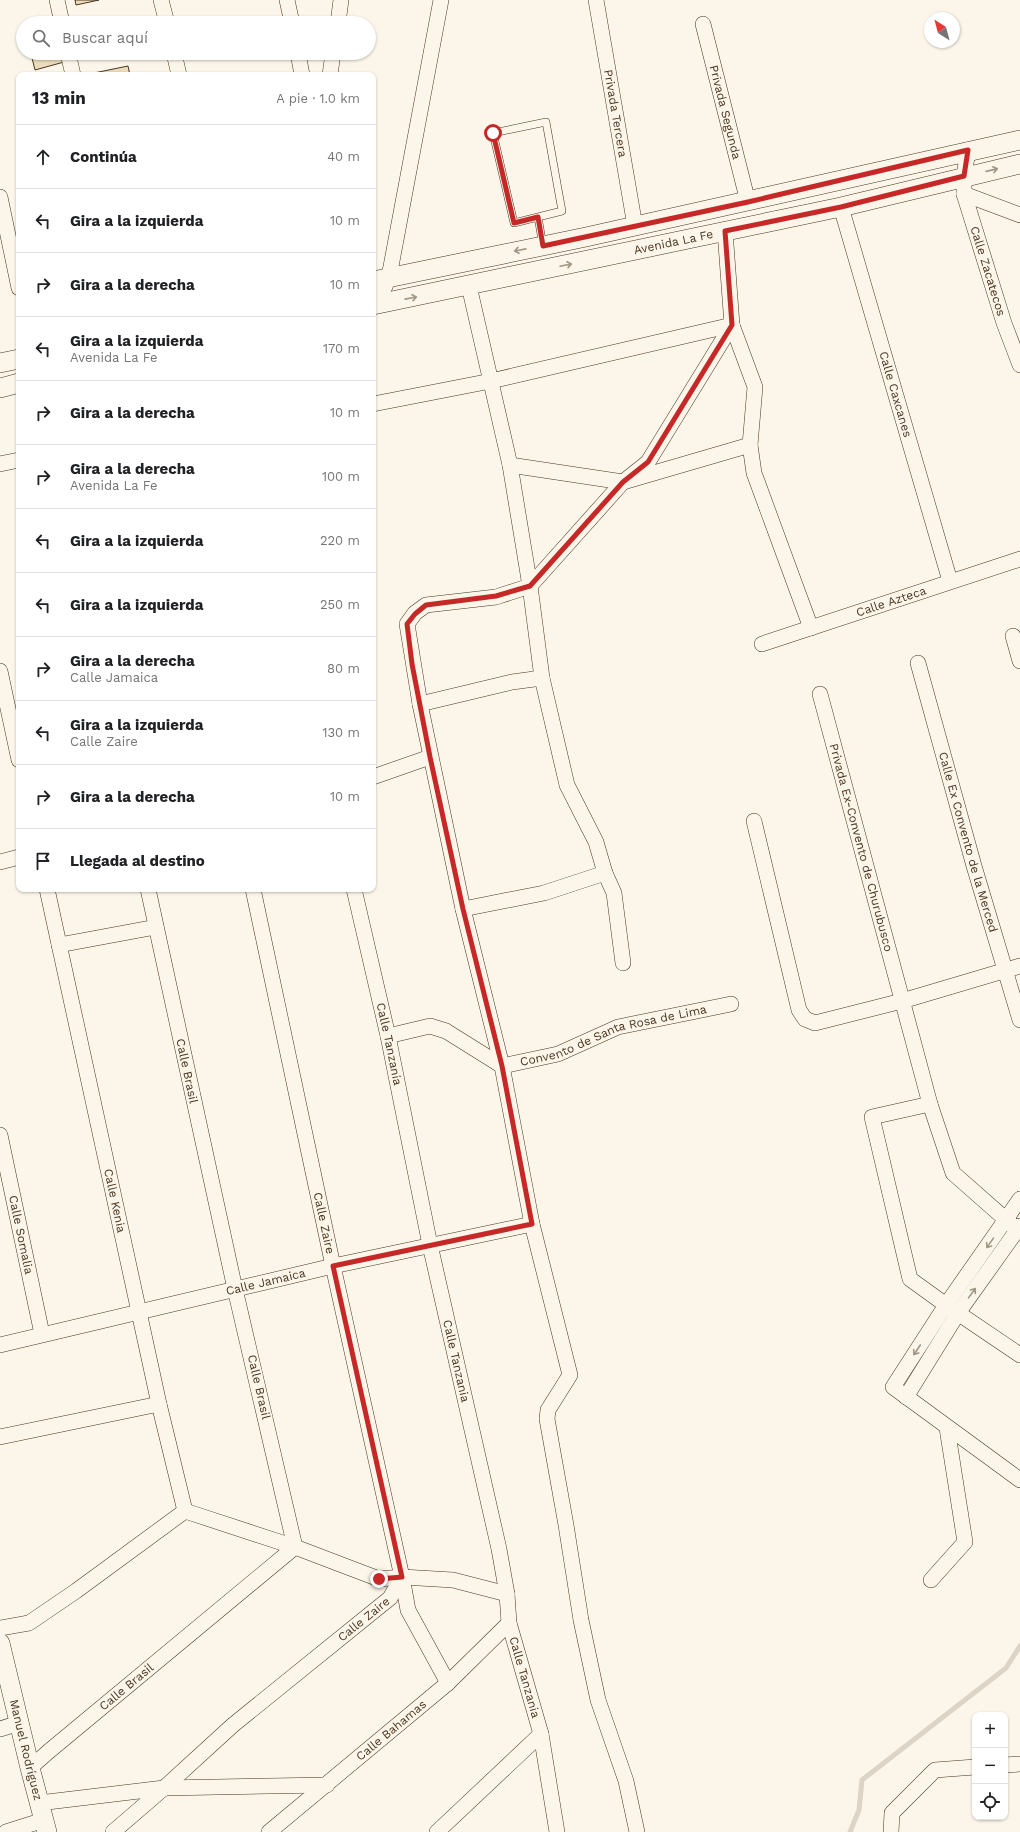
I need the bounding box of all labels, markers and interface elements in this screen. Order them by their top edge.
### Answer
north arrow [924,12,960,48]
search box [16,16,376,60]
icon: search [30,27,52,49]
text: Buscar aquí [62,29,148,47]
street label: Privada Segunda [707,64,744,161]
street label: Privada Tercera [601,68,630,159]
text: 13 min [32,88,86,108]
text: A pie · 1.0 km [276,91,360,106]
route start [484,124,502,142]
icon: ahead [32,146,54,168]
text: Continúa [70,148,137,166]
text: 40 m [327,149,360,164]
one-way arrow [985,165,998,173]
icon: left [32,210,54,232]
text: Gira a la izquierda [70,212,203,230]
text: 10 m [330,213,360,228]
street label: Calle Zacatecos [967,224,1008,318]
street label: Avenida La Fe [632,227,715,257]
one-way arrow [514,247,527,255]
one-way arrow [559,261,572,269]
icon: right [32,274,54,296]
text: Gira a la derecha [70,276,195,294]
text: 10 m [330,277,360,292]
one-way arrow [404,294,417,302]
text: Gira a la izquierda [70,332,203,350]
icon: left [32,338,54,360]
text: 170 m [323,341,360,356]
text: Avenida La Fe [70,350,158,365]
street label: Calle Caxcanes [876,350,915,439]
icon: right [32,402,54,424]
text: Gira a la derecha [70,404,195,422]
text: 10 m [330,405,360,420]
text: Gira a la derecha [70,460,195,478]
icon: right [32,466,54,488]
text: 100 m [322,469,360,484]
text: Avenida La Fe [70,478,158,493]
icon: left [32,530,54,552]
text: Gira a la izquierda [70,532,203,550]
text: 220 m [320,533,360,548]
street label: Calle Azteca [854,583,928,619]
icon: left [32,594,54,616]
text: Gira a la izquierda [70,596,203,614]
text: 250 m [320,597,360,612]
text: Gira a la derecha [70,652,195,670]
icon: right [32,658,54,680]
text: 80 m [327,661,360,676]
text: Calle Jamaica [70,670,158,685]
text: Gira a la izquierda [70,716,203,734]
icon: left [32,722,54,744]
text: 130 m [322,725,360,740]
text: Calle Zaire [70,734,138,749]
street label: Privada Ex-Convento de Churubusco [827,742,896,953]
street label: Calle Ex Convento de la Merced [936,750,1000,934]
icon: right [32,786,54,808]
text: Gira a la derecha [70,788,195,806]
text: 10 m [330,789,360,804]
icon: arrive [32,850,54,872]
text: Llegada al destino [70,852,205,870]
street label: Calle Tanzania [374,1001,405,1087]
street label: Convento de Santa Rosa de Lima [519,1002,708,1069]
street label: Calle Brasil [173,1037,201,1105]
street label: Calle Kenia [101,1167,129,1234]
street label: Calle Zaire [311,1191,337,1255]
street label: Calle Somalia [6,1194,36,1276]
one-way arrow [986,1237,994,1248]
street label: Calle Jamaica [224,1266,307,1298]
one-way arrow [968,1288,976,1299]
street label: Calle Tanzania [440,1318,473,1404]
one-way arrow [912,1344,920,1356]
street label: Calle Brasil [245,1353,273,1421]
route end [370,1570,388,1588]
street label: Calle Zaire [335,1594,393,1644]
street label: Calle Tanzania [506,1635,543,1720]
street label: Calle Brasil [97,1660,157,1713]
street label: Calle Bahamas [353,1697,429,1763]
street label: Manuel Rodríguez [7,1698,45,1802]
map controls [972,1712,1008,1820]
button: + [972,1712,1008,1748]
button: − [972,1748,1008,1784]
button: locate [972,1784,1008,1820]

